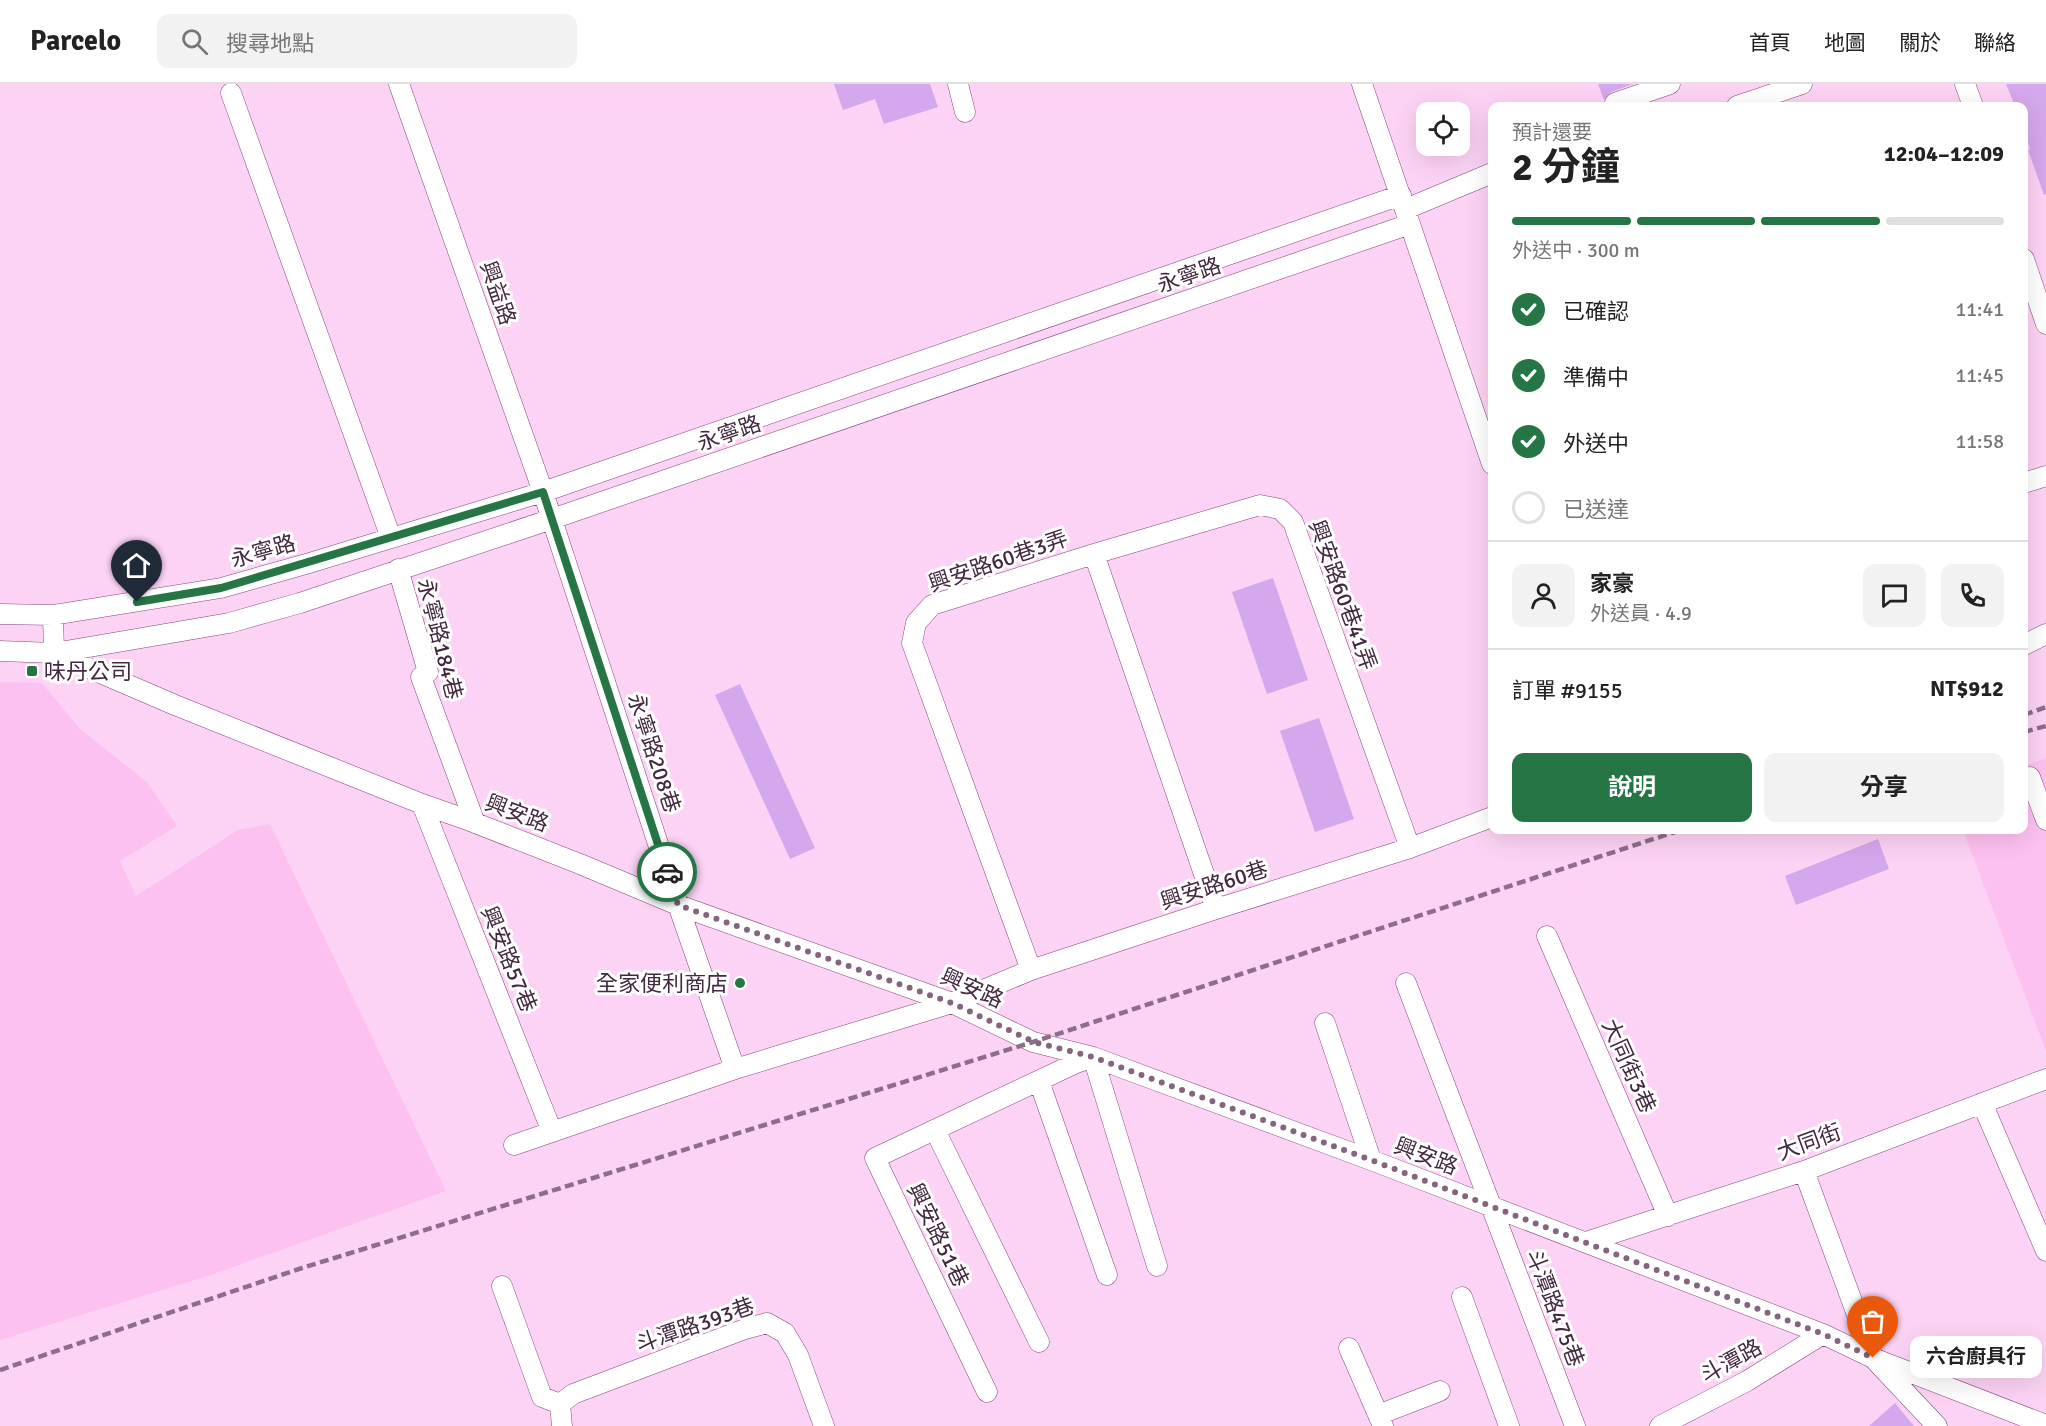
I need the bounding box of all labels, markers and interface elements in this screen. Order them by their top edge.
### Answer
search box [157,14,577,68]
text: Parcelo [30,24,121,58]
icon: search [178,25,211,58]
text: 搜尋地點 [226,30,314,57]
text: 首頁 [1749,30,1791,56]
text: 地圖 [1824,30,1866,56]
text: 關於 [1899,30,1941,56]
text: 聯絡 [1974,30,2016,56]
map controls [1416,102,1470,156]
button: locate [1416,102,1470,156]
text: 預計還要 [1512,120,1592,145]
text: 12:04–12:09 [1884,140,2004,167]
text: 2 分鐘 [1512,143,1620,191]
text: 外送中 · 300 m [1512,238,1640,263]
street label: 永寧路 [1153,251,1225,299]
street label: 興益路 [474,257,522,329]
icon: check [1512,293,1545,326]
text: 11:41 [1955,297,2004,322]
text: 已確認 [1563,298,1629,325]
icon: check [1512,359,1545,392]
text: 11:45 [1955,363,2004,388]
text: 準備中 [1563,364,1629,391]
street label: 永寧路 [693,409,765,457]
icon: check [1512,425,1545,458]
text: 11:58 [1955,429,2004,454]
text: 外送中 [1563,430,1629,457]
text: 已送達 [1563,496,1629,523]
street label: 興安路60巷41弄 [1303,516,1383,674]
street label: 興安路60巷3弄 [925,525,1071,597]
street label: 永寧路 [228,529,298,573]
pin [111,540,162,602]
icon: home [120,549,153,582]
button: person [1512,564,1575,627]
button: chat [1863,564,1926,627]
button: phone [1941,564,2004,627]
text: 家豪 [1590,570,1634,597]
street label: 永寧路184巷 [412,576,468,702]
text: 外送員 · 4.9 [1590,601,1692,626]
place label: 味丹公司 [44,658,132,685]
marker: 味丹公司 [25,664,39,678]
text: NT$912 [1930,675,2004,702]
text: 訂單 #9155 [1512,677,1623,704]
street label: 永寧路208巷 [622,690,686,816]
button: 說明 [1512,753,1752,822]
button: 分享 [1764,753,2004,822]
street label: 興安路 [481,789,553,837]
courier [637,842,697,902]
street label: 興安路60巷 [1157,855,1271,915]
icon: car [651,856,684,889]
street label: 興安路57巷 [476,902,542,1016]
street label: 興安路 [936,962,1008,1014]
place label: 全家便利商店 [596,970,728,997]
marker: 全家便利商店 [733,976,747,990]
street label: 大同街3巷 [1596,1015,1662,1117]
street label: 大同街 [1773,1118,1845,1166]
street label: 興安路 [1390,1132,1462,1180]
street label: 興安路51巷 [901,1179,975,1291]
street label: 斗潭路475巷 [1520,1245,1590,1371]
street label: 斗潭路393巷 [632,1292,758,1358]
pin [1847,1296,1898,1358]
icon: bag [1856,1305,1889,1338]
street label: 斗潭路 [1696,1333,1766,1389]
callout: 六合廚具行 [1909,1337,2041,1379]
text: 六合廚具行 [1926,1344,2026,1369]

